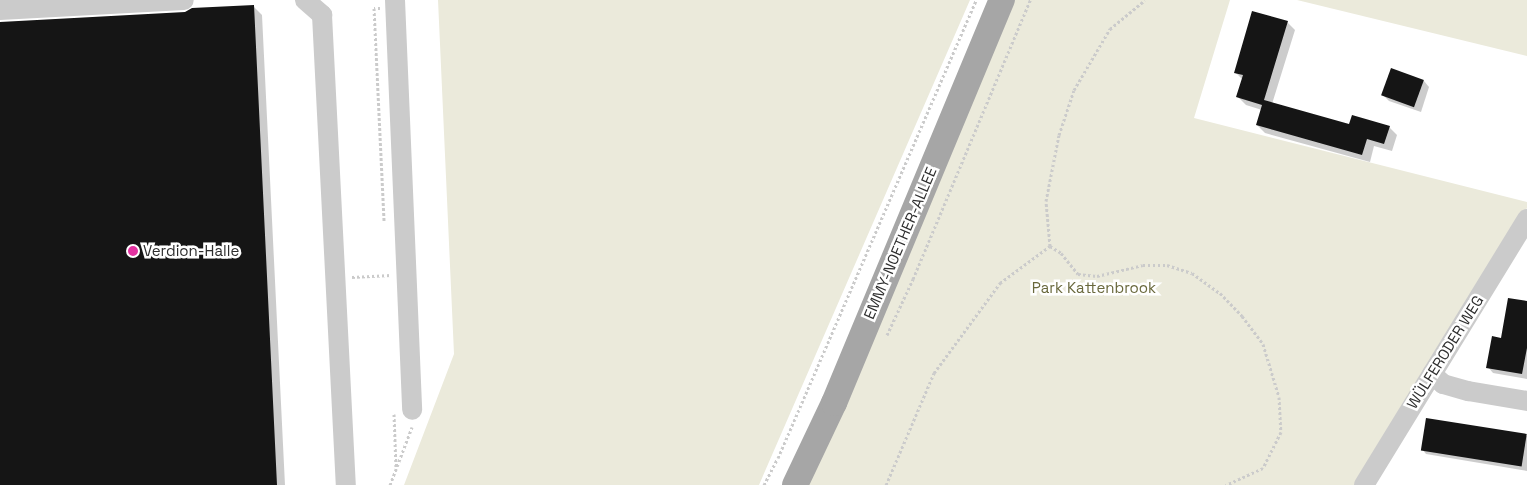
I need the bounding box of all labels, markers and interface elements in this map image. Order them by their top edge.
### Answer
street label: EMMY-NOETHER-ALLEE [860,164,940,322]
place label: Verdion-Halle [143,242,239,260]
marker: Verdion-Halle [127,245,139,257]
park label: Park Kattenbrook [1032,279,1156,297]
street label: WÜLFERODER WEG [1403,292,1487,412]

